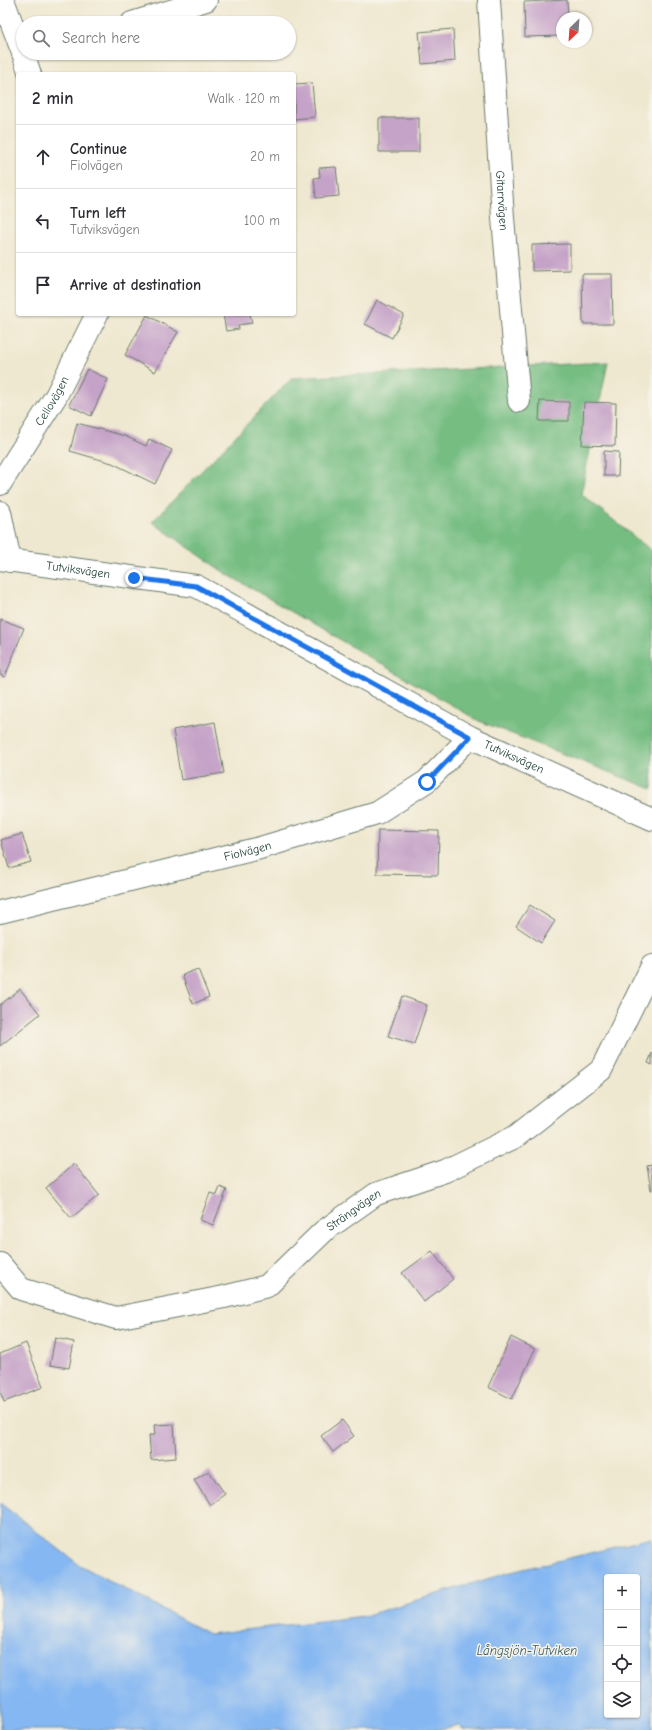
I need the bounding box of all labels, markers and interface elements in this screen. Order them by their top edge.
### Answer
north arrow [556,12,592,48]
search box [16,16,296,60]
icon: search [30,27,52,49]
text: Search here [62,29,140,47]
text: 2 min [32,89,73,108]
text: Walk · 120 m [208,91,280,106]
text: Continue [70,140,127,158]
icon: ahead [32,146,54,168]
text: 20 m [250,149,280,164]
text: Fiolvägen [70,158,123,173]
street label: Gitarrvägen [493,170,511,231]
text: Turn left [70,204,126,222]
icon: left [32,210,54,232]
text: 100 m [244,213,280,228]
text: Tutviksvägen [70,222,140,237]
icon: arrive [32,274,54,296]
text: Arrive at destination [70,276,201,294]
street label: Cellovägen [32,374,72,428]
street label: Tutviksvägen [45,558,111,581]
route end [125,569,143,587]
street label: Tutviksvägen [482,737,546,776]
route start [418,773,436,791]
street label: Fiolvägen [222,838,273,864]
street label: Strängvägen [324,1186,382,1234]
map controls [604,1574,640,1718]
button: + [604,1574,640,1610]
button: − [604,1610,640,1646]
water label: Långsjön-Tutviken [477,1643,577,1658]
button: locate [604,1646,640,1682]
button: layers [604,1682,640,1718]

